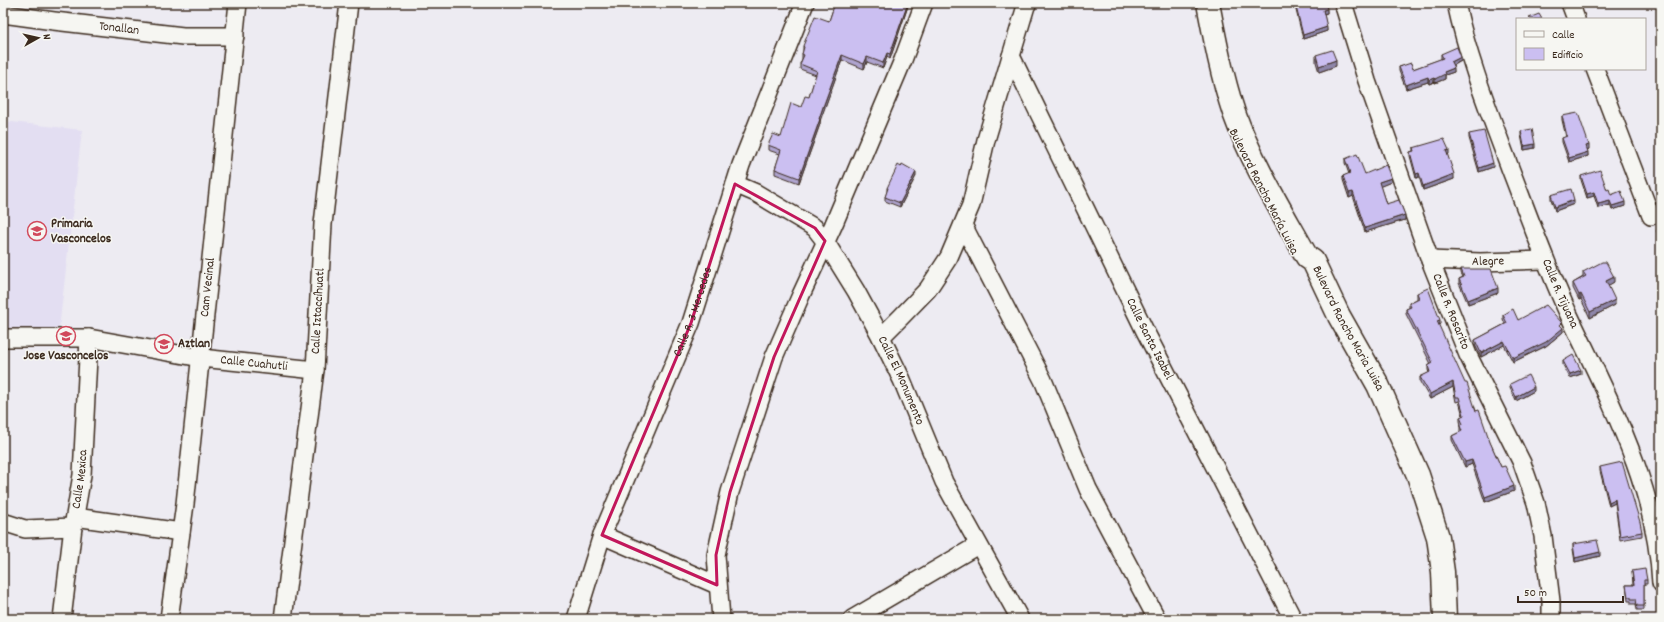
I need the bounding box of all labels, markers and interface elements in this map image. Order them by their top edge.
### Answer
street label: Tonallan [98,17,140,40]
north arrow [18,18,58,58]
legend [1516,18,1646,70]
text: Calle [1552,27,1575,44]
text: N [38,33,54,41]
text: Edificio [1552,47,1583,64]
street label: Bulevard Rancho María Luisa [1223,126,1303,259]
place label: Primaria Vasconcelos [51,215,112,249]
school or university icon: Primaria Vasconcelos [26,220,48,242]
street label: Alegre [1471,252,1505,272]
street label: Calle R. Tijuana [1537,256,1584,332]
street label: Cam Vecinal [195,257,220,318]
street label: Bulevard Rancho Maria Luisa [1307,263,1389,395]
street label: Calle R. 3 Mercedes [668,265,718,360]
street label: Calle Iztaccíhuatl [306,268,330,355]
street label: Calle R. Rosarito [1427,271,1475,353]
street label: Calle Santa Isabel [1121,295,1178,383]
school or university icon: Jose Vasconcelos [55,325,77,347]
school or university icon: Aztlan [153,333,175,355]
street label: Calle El Monumento [872,333,929,428]
place label: Aztlan [178,335,210,354]
place label: Jose Vasconcelos [24,347,109,366]
street label: Calle Cuahutli [219,351,289,377]
street label: Calle Mexica [67,448,93,510]
scale bar [1518,578,1623,604]
text: 50 m [1524,585,1547,602]

